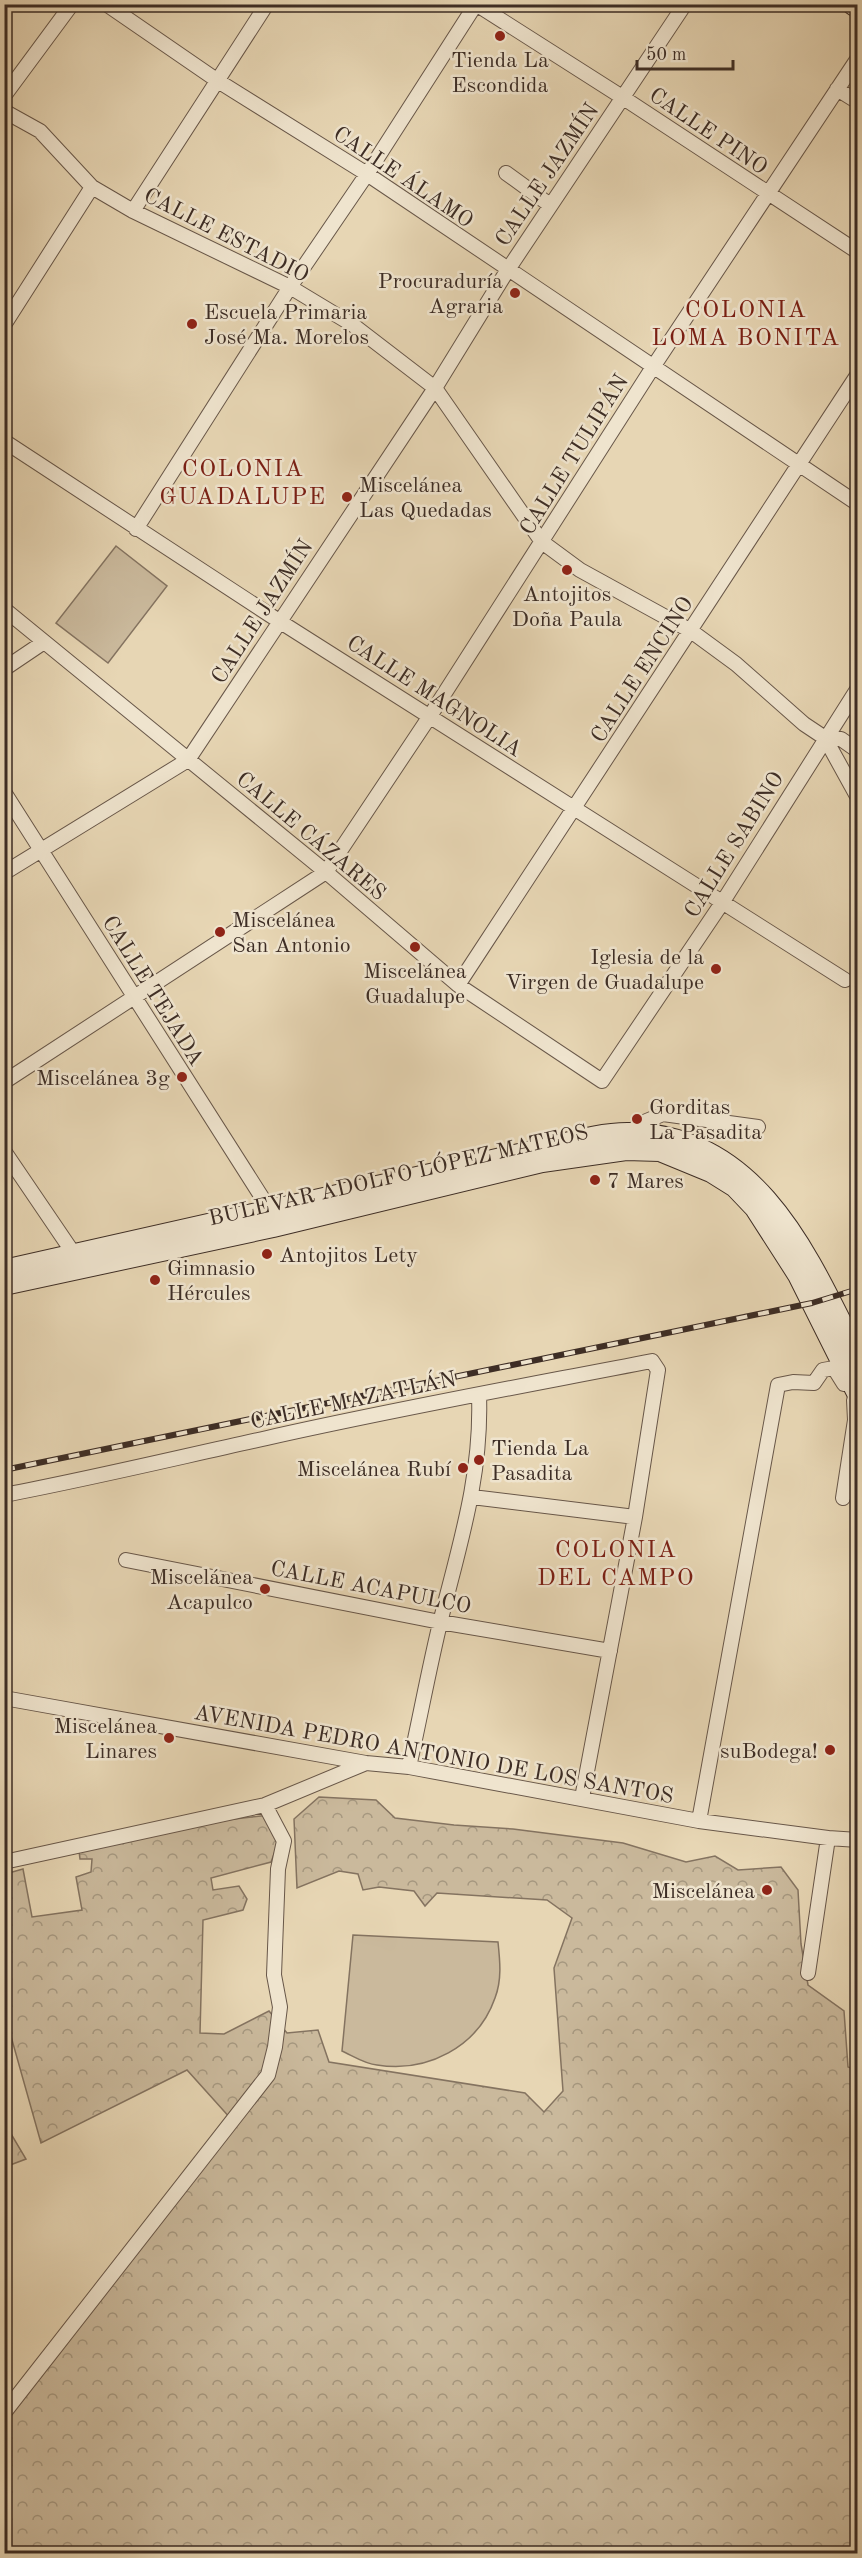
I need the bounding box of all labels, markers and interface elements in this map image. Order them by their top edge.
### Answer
marker: Tienda La Escondida [493,29,507,43]
scale bar [637,33,733,71]
text: 50 m [646,46,686,64]
place label: Tienda La Escondida [451,50,549,97]
street label: CALLE PINO [645,84,771,179]
street label: CALLE JAZMÍN [489,98,603,250]
street label: CALLE ÁLAMO [329,120,478,232]
street label: CALLE ESTADIO [140,185,312,287]
place label: Procuraduría Agraria [378,271,503,318]
marker: Procuraduría Agraria [508,286,522,300]
district label: COLONIA LOMA BONITA [651,299,841,351]
place label: Escuela Primaria José Ma. Morelos [204,302,369,349]
marker: Escuela Primaria José Ma. Morelos [185,317,199,331]
street label: CALLE TULIPÁN [514,369,633,539]
district label: COLONIA GUADALUPE [159,458,327,510]
place label: Miscelánea Las Quedadas [359,475,492,522]
marker: Miscelánea Las Quedadas [340,490,354,504]
street label: CALLE JAZMÍN [205,534,317,688]
marker: Antojitos Doña Paula [560,563,574,577]
place label: Antojitos Doña Paula [512,584,622,631]
street label: CALLE ENCINO [587,593,698,747]
street label: CALLE MAGNOLIA [342,632,526,762]
street label: CALLE CÁZARES [232,766,391,905]
street label: CALLE SABINO [681,768,788,922]
place label: Miscelánea San Antonio [232,910,351,957]
street label: CALLE TEJADA [97,912,207,1070]
marker: Miscelánea San Antonio [213,925,227,939]
marker: Miscelánea Guadalupe [408,940,422,954]
place label: Iglesia de la Virgen de Guadalupe [505,947,704,994]
place label: Miscelánea Guadalupe [363,961,467,1008]
marker: Iglesia de la Virgen de Guadalupe [709,962,723,976]
place label: Miscelánea 3g [36,1068,170,1090]
marker: Miscelánea 3g [175,1070,189,1084]
place label: Gorditas La Pasadita [649,1097,762,1144]
marker: Gorditas La Pasadita [630,1112,644,1126]
street label: BULEVAR ADOLFO LÓPEZ MATEOS [206,1118,590,1230]
place label: 7 Mares [607,1171,684,1193]
marker: 7 Mares [588,1173,602,1187]
place label: Antojitos Lety [279,1245,418,1267]
marker: Antojitos Lety [260,1247,274,1261]
place label: Gimnasio Hércules [167,1258,255,1305]
marker: Gimnasio Hércules [148,1273,162,1287]
street label: CALLE MAZATLÁN [248,1365,458,1434]
place label: Tienda La Pasadita [491,1438,589,1485]
marker: Tienda La Pasadita [472,1453,486,1467]
place label: Miscelánea Rubí [297,1459,452,1481]
marker: Miscelánea Rubí [456,1461,470,1475]
district label: COLONIA DEL CAMPO [537,1539,695,1591]
street label: CALLE ACAPULCO [268,1558,473,1618]
place label: Miscelánea Acapulco [150,1567,253,1614]
marker: Miscelánea Acapulco [258,1582,272,1596]
street label: AVENIDA PEDRO ANTONIO DE LOS SANTOS [192,1702,675,1808]
place label: Miscelánea Linares [54,1716,157,1763]
marker: Miscelánea Linares [162,1731,176,1745]
place label: suBodega! [720,1741,818,1763]
marker: suBodega! [823,1743,837,1757]
place label: Miscelánea [652,1881,755,1903]
marker: Miscelánea [760,1883,774,1897]

